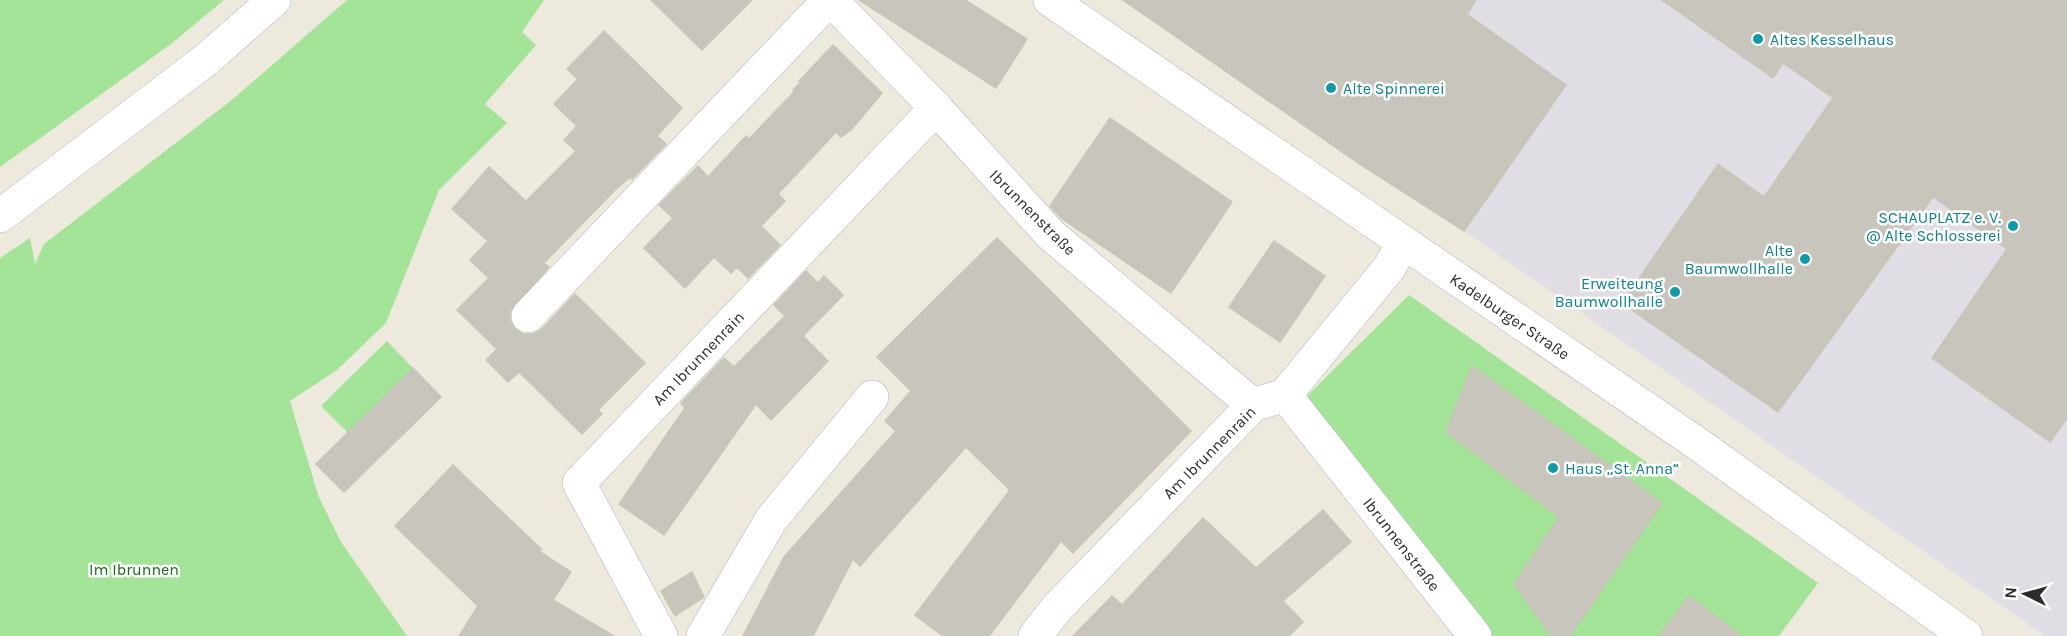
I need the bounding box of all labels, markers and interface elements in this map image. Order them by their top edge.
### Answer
place label: Altes Kesselhaus [1770,30,1894,49]
marker: Altes Kesselhaus [1751,32,1765,46]
place label: Alte Spinnerei [1343,79,1445,98]
marker: Alte Spinnerei [1324,81,1338,95]
street label: Ibrunnenstraße [986,165,1080,259]
place label: SCHAUPLATZ e. V. @ Alte Schlosserei [1866,208,2001,245]
marker: SCHAUPLATZ e. V. @ Alte Schlosserei [2006,219,2020,233]
place label: Alte Baumwollhalle [1685,241,1793,278]
marker: Alte Baumwollhalle [1798,252,1812,266]
street label: Kadelburger Straße [1446,269,1573,364]
place label: Erweiteung Baumwollhalle [1555,274,1663,311]
marker: Erweiteung Baumwollhalle [1668,285,1682,299]
street label: Am Ibrunnenrain [649,307,748,409]
street label: Am Ibrunnenrain [1159,402,1260,503]
place label: Haus „St. Anna“ [1565,459,1679,478]
marker: Haus „St. Anna“ [1546,461,1560,475]
street label: Ibrunnenstraße [1359,494,1444,595]
park label: Im Ibrunnen [89,560,179,579]
north arrow [1995,564,2055,624]
text: N [2001,586,2021,599]

